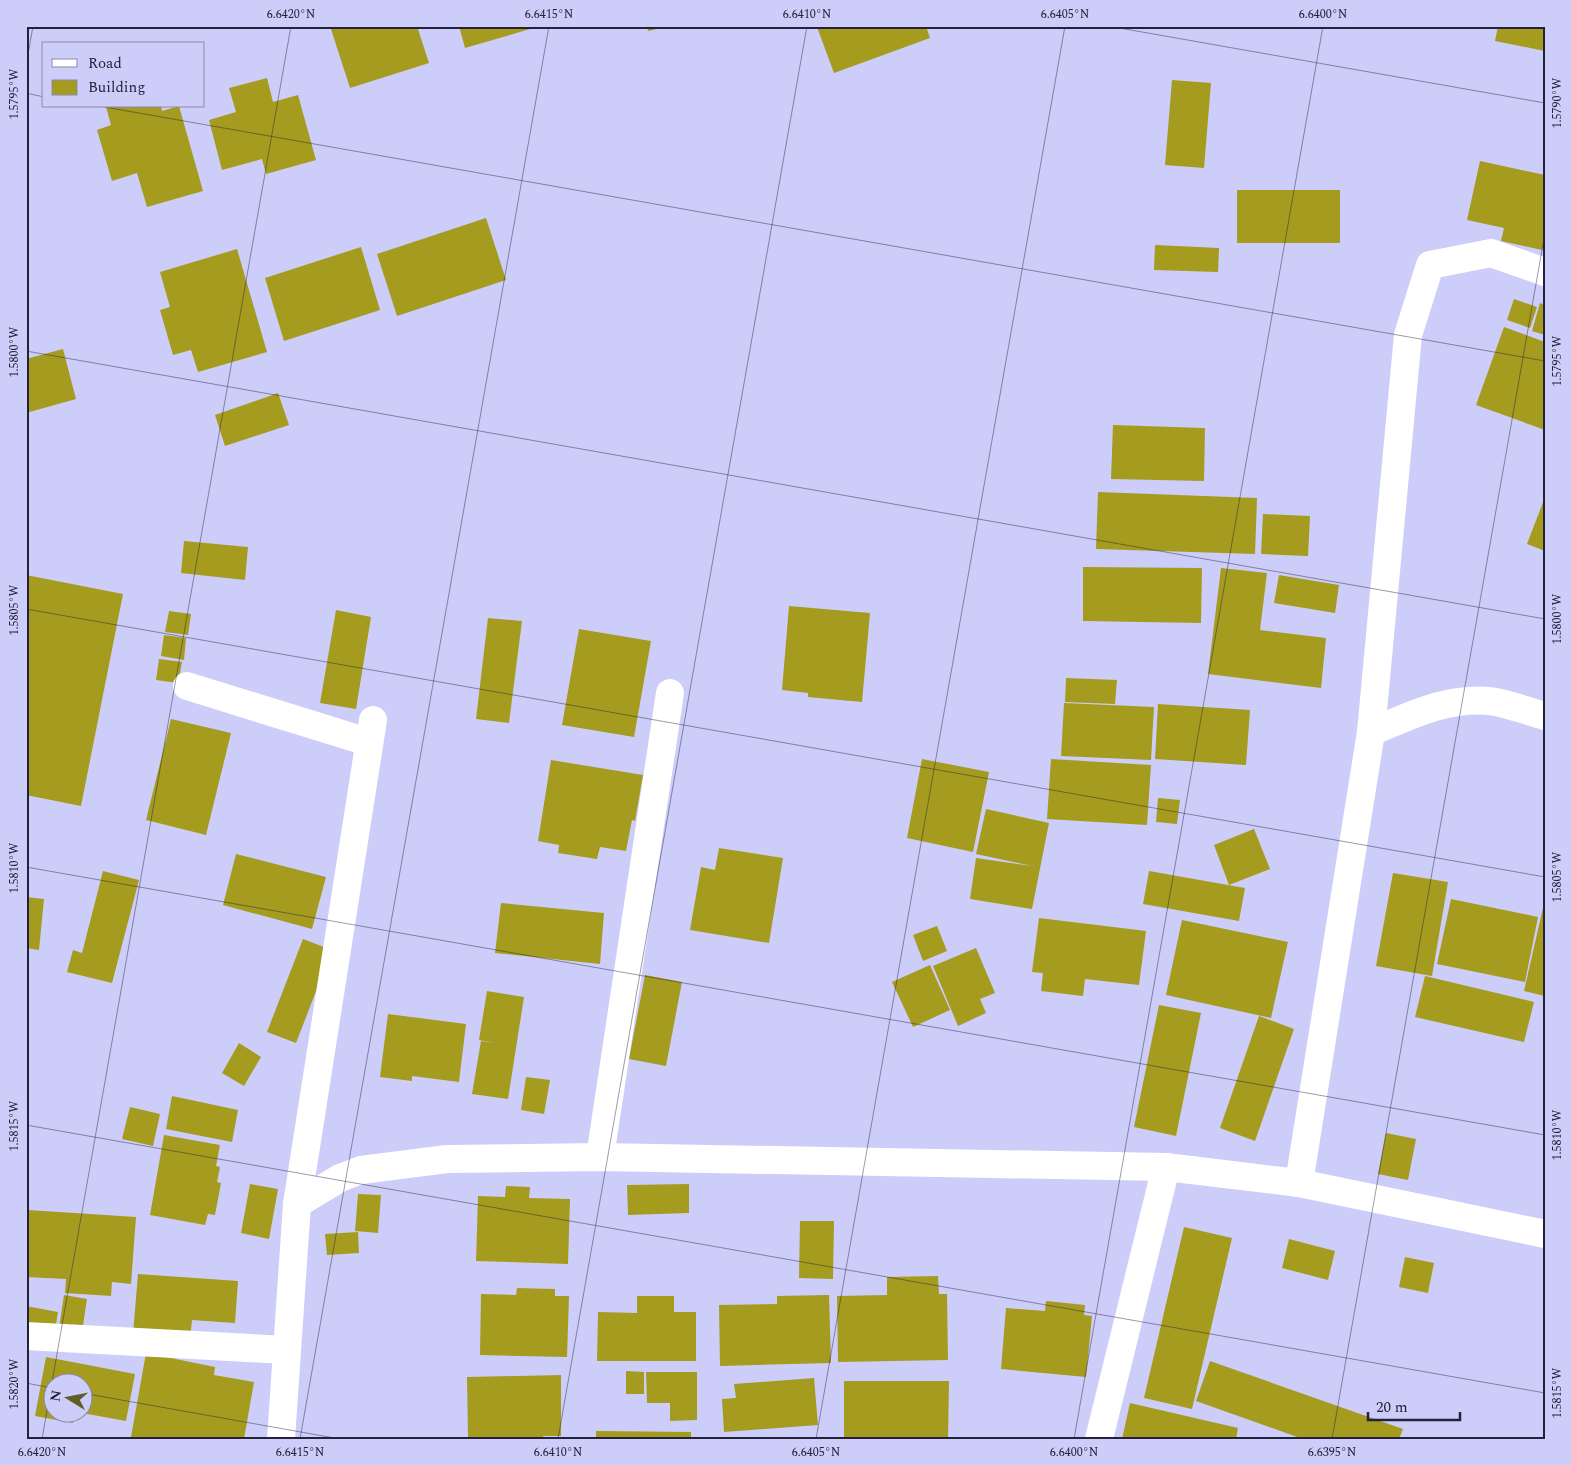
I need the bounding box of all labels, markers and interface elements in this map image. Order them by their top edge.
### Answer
text: 6.6420°N [267,5,315,24]
text: 6.6415°N [525,5,573,24]
text: 6.6410°N [783,5,831,24]
text: 6.6405°N [1041,5,1089,24]
text: 6.6400°N [1299,5,1347,24]
legend [42,42,205,108]
text: Road [88,52,122,75]
text: 1.5795°W [5,68,24,119]
text: Building [88,76,145,99]
text: 1.5790°W [1548,77,1567,128]
text: 1.5800°W [5,326,24,377]
text: 1.5795°W [1548,335,1567,386]
text: 1.5805°W [5,584,24,635]
text: 1.5800°W [1548,593,1567,644]
text: 1.5810°W [5,842,24,893]
text: 1.5805°W [1548,851,1567,902]
text: 1.5815°W [5,1100,24,1151]
text: 1.5810°W [1548,1109,1567,1160]
text: 1.5820°W [5,1358,24,1409]
text: 1.5815°W [1548,1367,1567,1418]
north arrow [42,1372,92,1422]
text: N [44,1388,67,1403]
scale bar [1368,1390,1461,1422]
text: 20 m [1376,1396,1408,1419]
text: 6.6420°N [18,1443,66,1462]
text: 6.6415°N [276,1443,324,1462]
text: 6.6410°N [534,1443,582,1462]
text: 6.6405°N [792,1443,840,1462]
text: 6.6400°N [1050,1443,1098,1462]
text: 6.6395°N [1308,1443,1356,1462]

